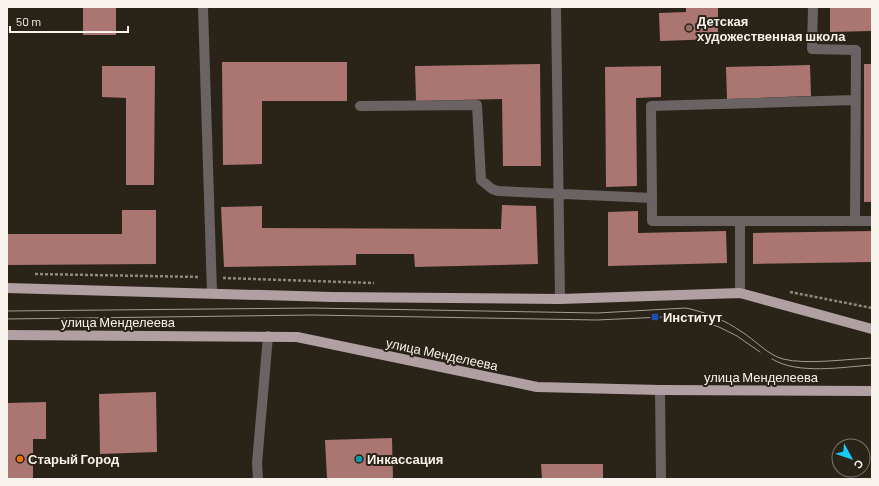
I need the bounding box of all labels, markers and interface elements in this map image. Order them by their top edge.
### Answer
scale bar [10,8,128,34]
place label: Детская художественная школа [697,13,846,44]
text: 50 m [16,14,41,28]
marker: Детская художественная школа [684,23,694,33]
place label: Институт [663,309,722,325]
marker: Институт [650,312,660,322]
street label: улица Менделеева [61,314,176,330]
street label: улица Менделеева [385,334,500,374]
street label: улица Менделеева [704,369,819,385]
north arrow [831,438,871,478]
place label: Старый Город [28,451,120,467]
place label: Инкассация [367,451,443,467]
marker: Старый Город [15,454,25,464]
marker: Инкассация [354,454,364,464]
text: С [851,458,867,472]

